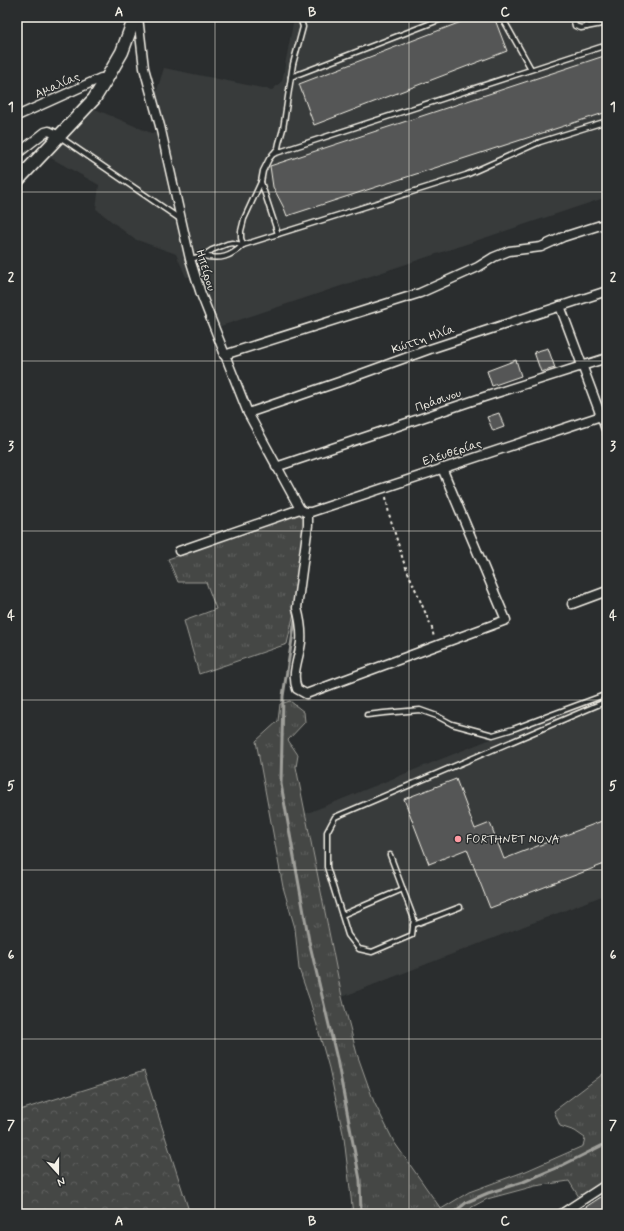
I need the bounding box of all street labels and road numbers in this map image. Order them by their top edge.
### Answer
street label: Αμαλίας [33,69,82,103]
street label: Ηπείρου [191,247,219,294]
street label: Κώττη Ηλία [390,322,457,358]
street label: Πράσινου [413,385,464,416]
street label: Ελευθερίας [421,436,484,470]

